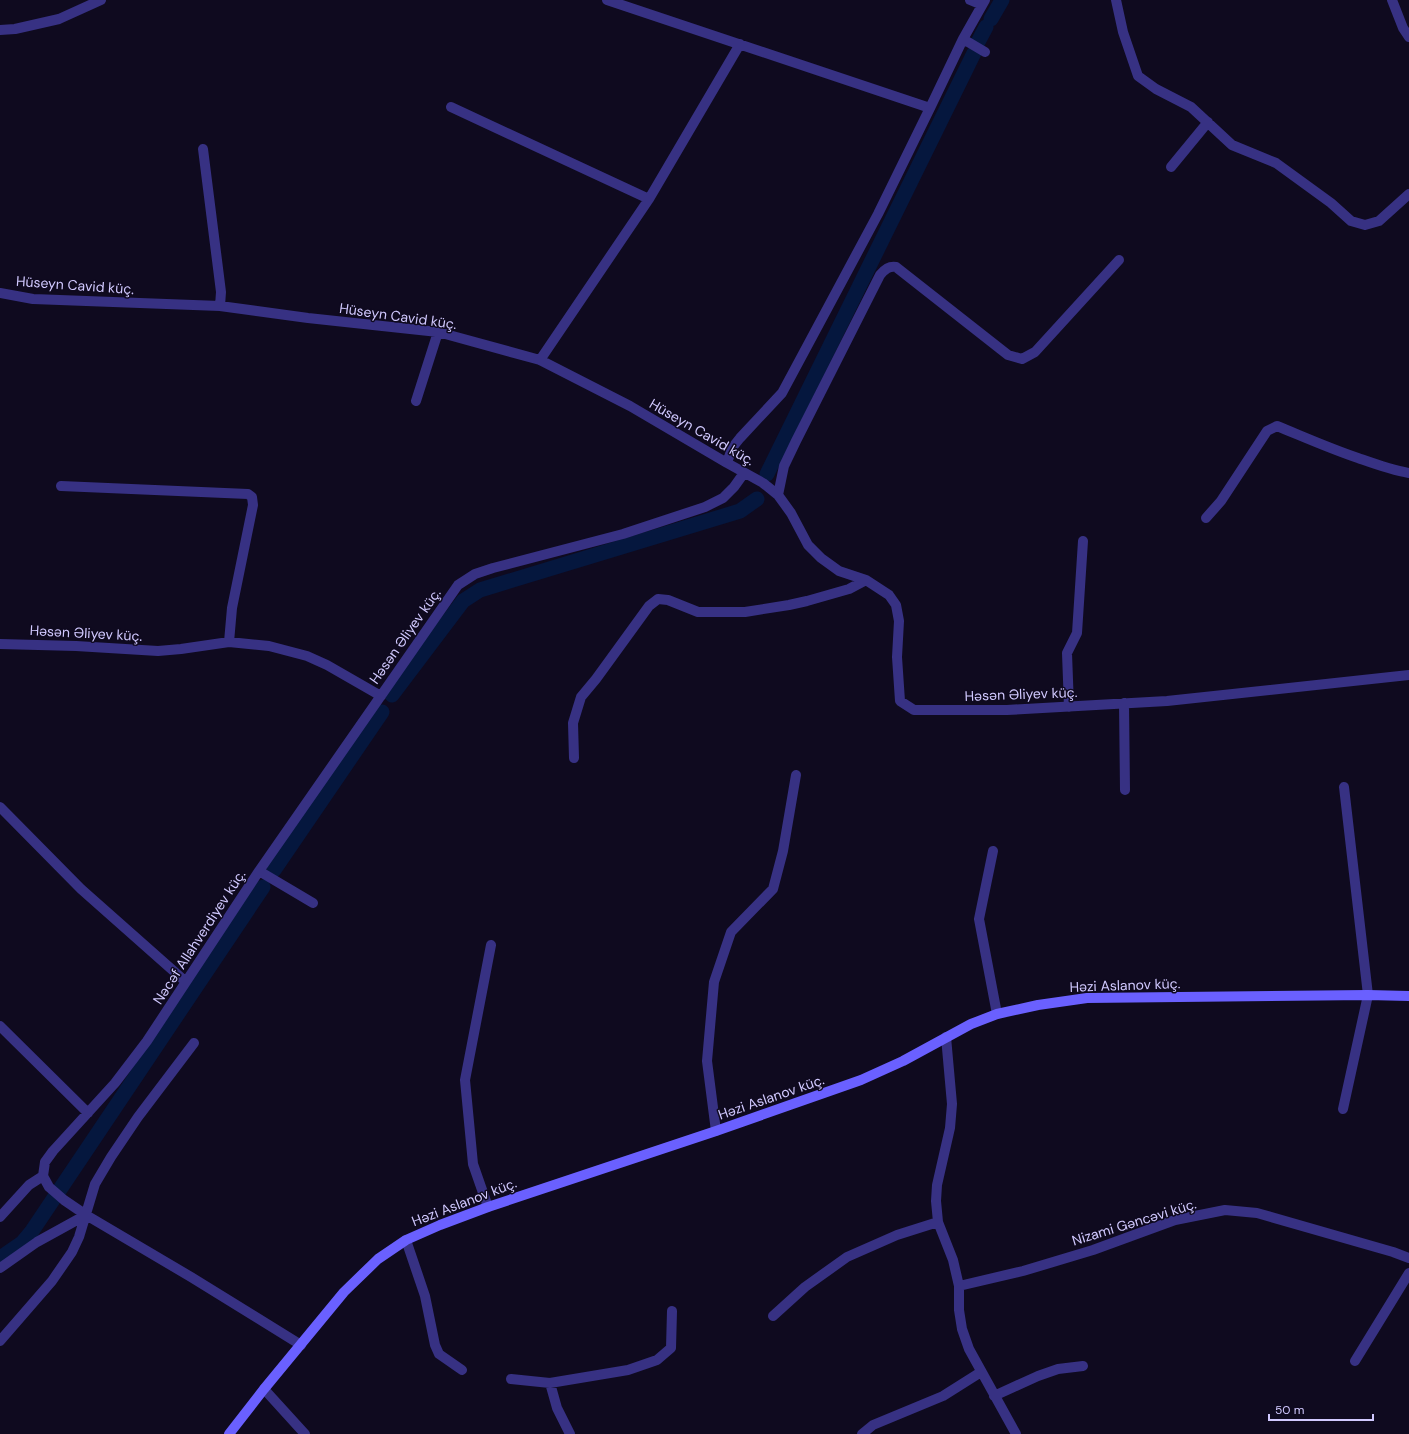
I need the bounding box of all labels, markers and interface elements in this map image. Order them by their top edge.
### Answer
street label: Hüseyn Cavid küç. [15,272,135,298]
street label: Hüseyn Cavid küç. [338,299,458,333]
street label: Hüseyn Cavid küç. [646,395,758,469]
street label: Həsən Əliyev küç. [365,584,445,687]
street label: Həsən Əliyev küç. [29,621,143,645]
street label: Həsən Əliyev küç. [964,683,1078,705]
street label: Nəcəf Allahverdiyev küç. [149,866,249,1008]
street label: Həzi Aslanov küç. [1069,974,1181,996]
street label: Həzi Aslanov küç. [716,1070,827,1124]
street label: Həzi Aslanov küç. [409,1174,519,1230]
street label: Nizami Gəncəvi küç. [1070,1194,1199,1249]
scale bar [1269,1396,1373,1422]
text: 50 m [1275,1402,1304,1418]

